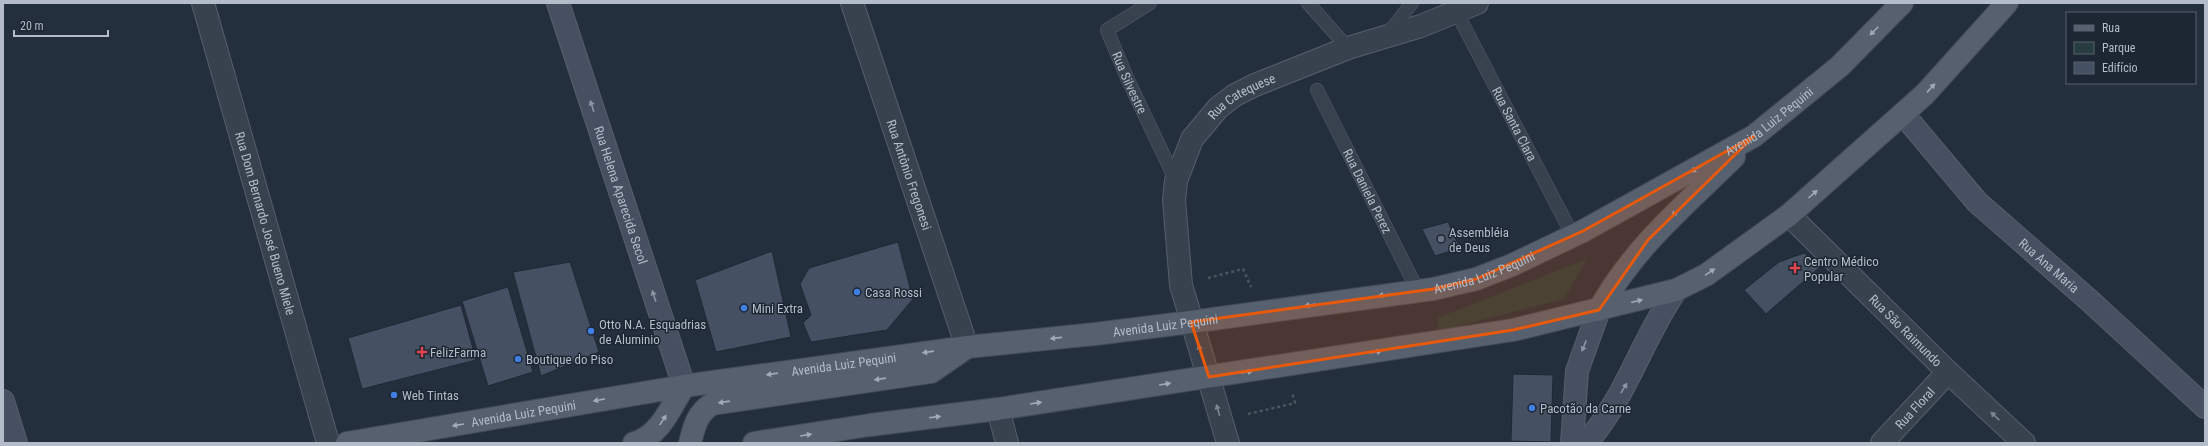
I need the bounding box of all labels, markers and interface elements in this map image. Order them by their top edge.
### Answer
scale bar [14,12,108,38]
legend [2066,12,2196,84]
text: 20 m [20,19,44,33]
text: Rua [2102,21,2120,35]
one-way arrow [1869,26,1879,36]
text: Parque [2102,41,2136,55]
street label: Rua Silvestre [1109,49,1150,116]
text: Edifício [2102,61,2138,75]
street label: Rua Catequese [1204,70,1277,122]
one-way arrow [1927,82,1936,93]
street label: Rua Santa Clara [1489,84,1540,163]
street label: Avenida Luiz Pequini [1722,84,1816,158]
one-way arrow [588,100,594,112]
street label: Rua Antônio Fregonesi [884,117,935,232]
street label: Rua Helena Aparecida Secol [591,124,651,266]
street label: Rua Dom Bernardo José Bueno Miele [232,130,299,317]
street label: Rua Daniela Perez [1340,146,1395,236]
one-way arrow [1690,166,1702,173]
one-way arrow [1808,189,1818,199]
one-way arrow [1671,207,1681,216]
place label: Assembléia de Deus [1449,225,1509,255]
marker: Assembléia de Deus [1436,234,1446,244]
street label: Rua Ana Maria [2016,235,2082,296]
street label: Avenida Luiz Pequini [1432,248,1537,296]
place label: Centro Médico Popular [1804,254,1879,284]
marker: Centro Médico Popular [1789,262,1801,274]
one-way arrow [1705,268,1716,276]
place label: Casa Rossi [865,285,922,300]
marker: Casa Rossi [852,287,862,297]
one-way arrow [650,290,656,302]
street label: Rua São Raimundo [1866,291,1945,369]
one-way arrow [1378,292,1390,298]
one-way arrow [1631,298,1643,304]
place label: Mini Extra [752,301,803,316]
one-way arrow [1304,302,1316,308]
marker: Mini Extra [739,303,749,313]
street label: Avenida Luiz Pequini [1112,311,1219,339]
place label: Otto N.A. Esquadrias de Aluminio [599,317,706,347]
marker: Otto N.A. Esquadrias de Aluminio [586,326,596,336]
one-way arrow [1050,335,1062,341]
one-way arrow [1581,340,1587,352]
one-way arrow [1197,343,1203,355]
place label: FelizFarma [430,345,486,360]
marker: FelizFarma [417,347,427,357]
street label: Avenida Luiz Pequini [790,349,897,379]
one-way arrow [922,349,934,355]
one-way arrow [1370,349,1382,355]
place label: Boutique do Piso [526,352,613,367]
marker: Boutique do Piso [513,354,523,364]
one-way arrow [1241,369,1253,375]
one-way arrow [766,371,778,377]
one-way arrow [874,376,886,382]
one-way arrow [1159,381,1171,387]
one-way arrow [1620,382,1627,394]
street label: Rua Floral [1892,384,1938,432]
place label: Web Tintas [402,388,459,403]
marker: Web Tintas [389,390,399,400]
street label: Avenida Luiz Pequini [470,397,577,429]
one-way arrow [593,398,606,404]
one-way arrow [718,399,730,405]
one-way arrow [1030,400,1042,406]
place label: Pacotão da Carne [1540,401,1631,416]
marker: Pacotão da Carne [1527,403,1537,413]
one-way arrow [1215,404,1221,416]
one-way arrow [1990,412,2000,421]
one-way arrow [929,414,941,420]
one-way arrow [659,415,667,425]
one-way arrow [451,422,464,428]
one-way arrow [800,432,812,438]

